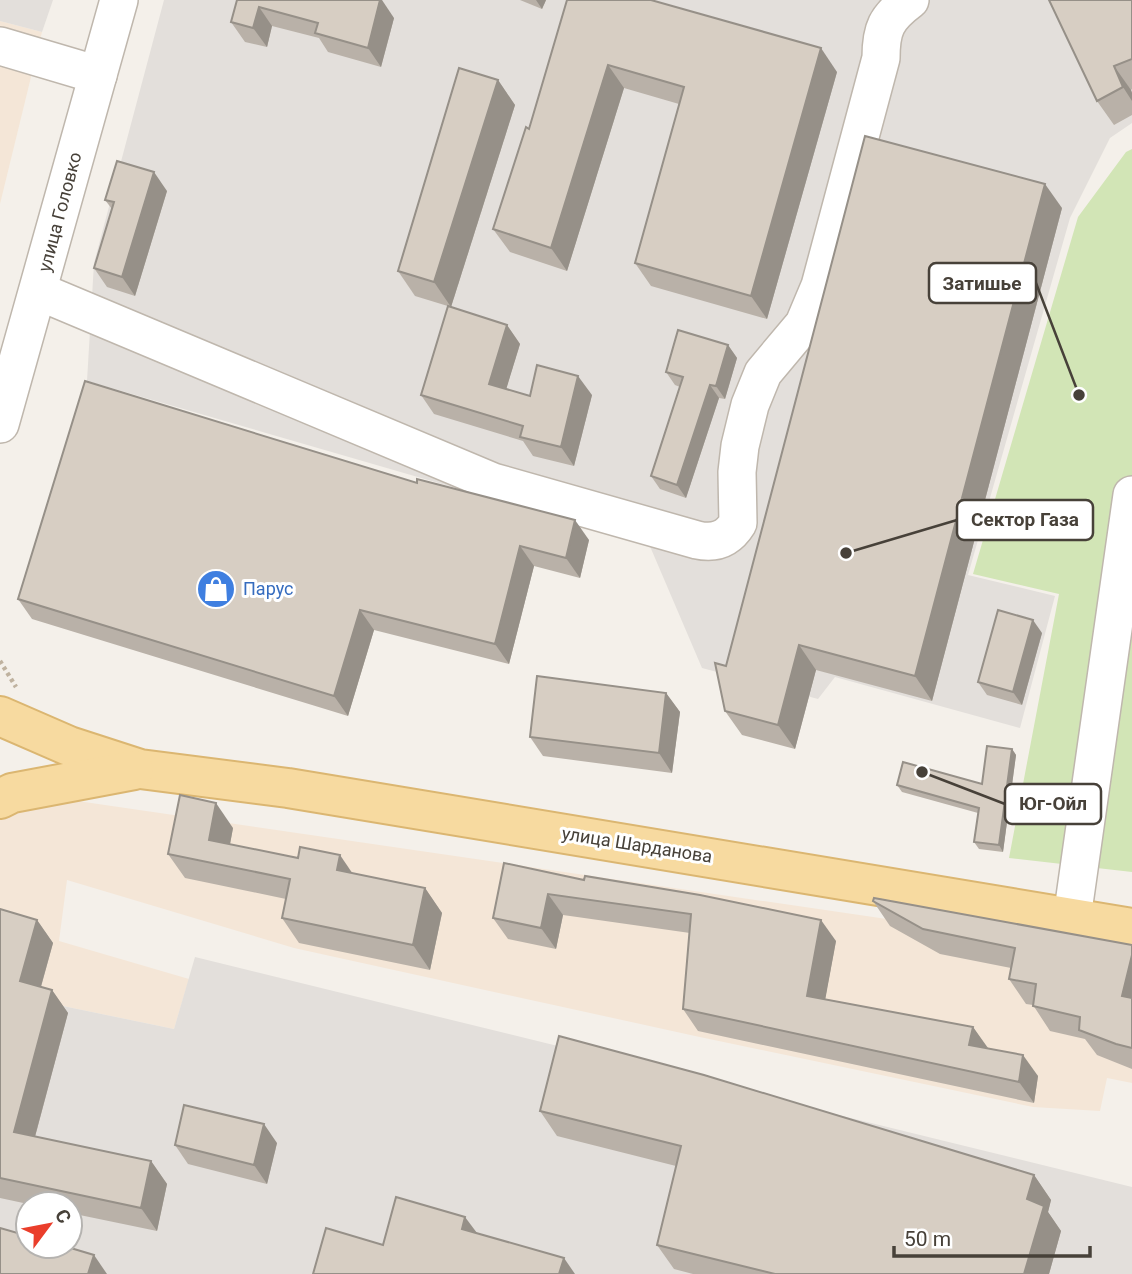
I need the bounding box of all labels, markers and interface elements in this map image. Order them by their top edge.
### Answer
street label: улица Головко [33,150,86,274]
callout: Затишье [929,263,1036,303]
text: Затишье [943,272,1021,295]
callout: Сектор Газа [957,500,1093,540]
text: Сектор Газа [971,508,1079,531]
shop icon: Парус [195,568,237,610]
place label: Парус [243,578,293,599]
callout: Юг-Ойл [1005,784,1101,824]
text: Юг-Ойл [1019,792,1087,815]
street label: улица Шарданова [560,822,714,867]
north arrow [14,1190,84,1260]
text: С [50,1205,76,1228]
scale bar [894,1214,1090,1258]
text: 50 m [904,1227,951,1251]

